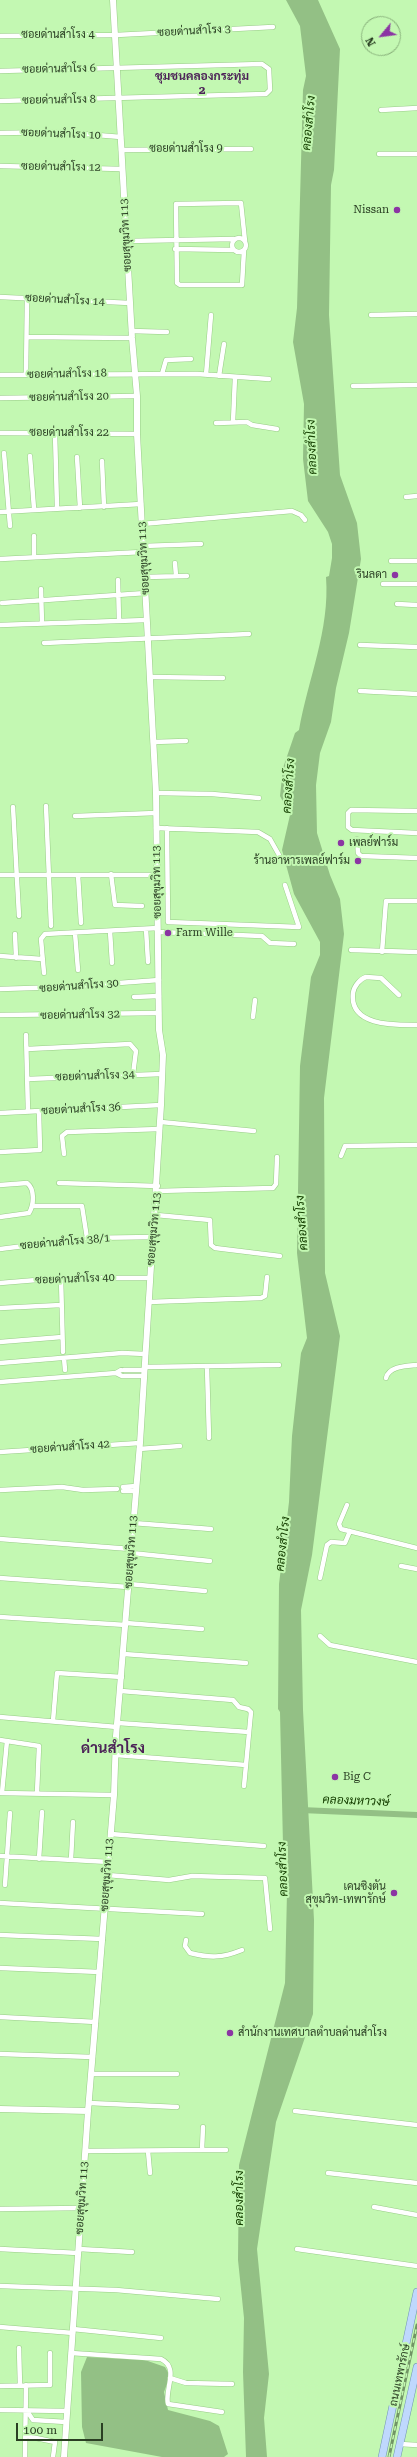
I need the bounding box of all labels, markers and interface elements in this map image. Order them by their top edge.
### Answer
north arrow [361,16,401,56]
street label: ซอยด่านสำโรง 3 [157,22,231,40]
street label: ซอยด่านสำโรง 4 [21,28,95,42]
text: N [363,35,379,48]
street label: ซอยด่านสำโรง 6 [22,62,96,76]
district label: ชุมชนคลองกระทุ่ม 2 [155,69,249,97]
street label: ซอยด่านสำโรง 8 [22,93,96,107]
water label: คลองสำโรง [299,95,319,151]
street label: ซอยด่านสำโรง 10 [21,126,101,142]
street label: ซอยด่านสำโรง 9 [149,142,223,156]
street label: ซอยด่านสำโรง 12 [21,160,101,174]
street label: ซอยสุขุมวิท 113 [117,198,135,272]
place label: Nissan [353,203,389,217]
marker: Nissan [392,205,402,215]
street label: ซอยด่านสำโรง 14 [25,291,105,309]
street label: ซอยด่านสำโรง 18 [27,367,107,381]
street label: ซอยด่านสำโรง 20 [29,390,109,404]
water label: คลองสำโรง [304,419,320,475]
street label: ซอยด่านสำโรง 22 [29,426,109,440]
street label: ซอยสุขุมวิท 113 [135,521,153,595]
place label: รินลดา [356,568,387,582]
marker: รินลดา [390,570,400,580]
water label: คลองสำโรง [280,758,298,814]
place label: เพลย์ฟาร์ม [349,836,398,850]
marker: เพลย์ฟาร์ม [336,838,346,848]
street label: ซอยสุขุมวิท 113 [150,845,164,919]
place label: ร้านอาหารเพลย์ฟาร์ม [254,854,350,868]
marker: ร้านอาหารเพลย์ฟาร์ม [353,856,363,866]
place label: Farm Wille [176,926,233,940]
marker: Farm Wille [163,928,173,938]
street label: ซอยด่านสำโรง 30 [39,977,119,995]
street label: ซอยด่านสำโรง 32 [40,1008,120,1022]
street label: ซอยด่านสำโรง 34 [55,1068,135,1084]
street label: ซอยด่านสำโรง 36 [41,1100,121,1118]
street label: ซอยสุขุมวิท 113 [144,1192,164,1266]
water label: คลองสำโรง [293,1195,311,1251]
street label: ซอยด่านสำโรง 38/1 [19,1231,111,1253]
street label: ซอยด่านสำโรง 40 [35,1271,115,1287]
street label: ซอยด่านสำโรง 42 [30,1438,110,1456]
street label: ซอยสุขุมวิท 113 [122,1515,140,1589]
water label: คลองสำโรง [273,1516,293,1572]
district label: ด่านสำโรง [81,1740,145,1758]
place label: Big C [343,1770,371,1784]
marker: Big C [330,1772,340,1782]
water label: คลองมหาวงษ์ [322,1793,390,1809]
street label: ซอยสุขุมวิท 113 [98,1838,116,1912]
water label: คลองสำโรง [275,1841,291,1897]
place label: เคนซิงตัน สุขุมวิท-เทพารักษ์ [306,1880,386,1906]
marker: เคนซิงตัน สุขุมวิท-เทพารักษ์ [389,1888,399,1898]
place label: สำนักงานเทศบาลตำบลด่านสำโรง [238,2026,387,2040]
marker: สำนักงานเทศบาลตำบลด่านสำโรง [225,2028,235,2038]
street label: ซอยสุขุมวิท 113 [73,2161,91,2235]
water label: คลองสำโรง [232,2170,246,2226]
street label: ถนนเทพารักษ์ [387,2343,413,2407]
scale bar [18,2415,105,2441]
text: 100 m [23,2423,57,2437]

